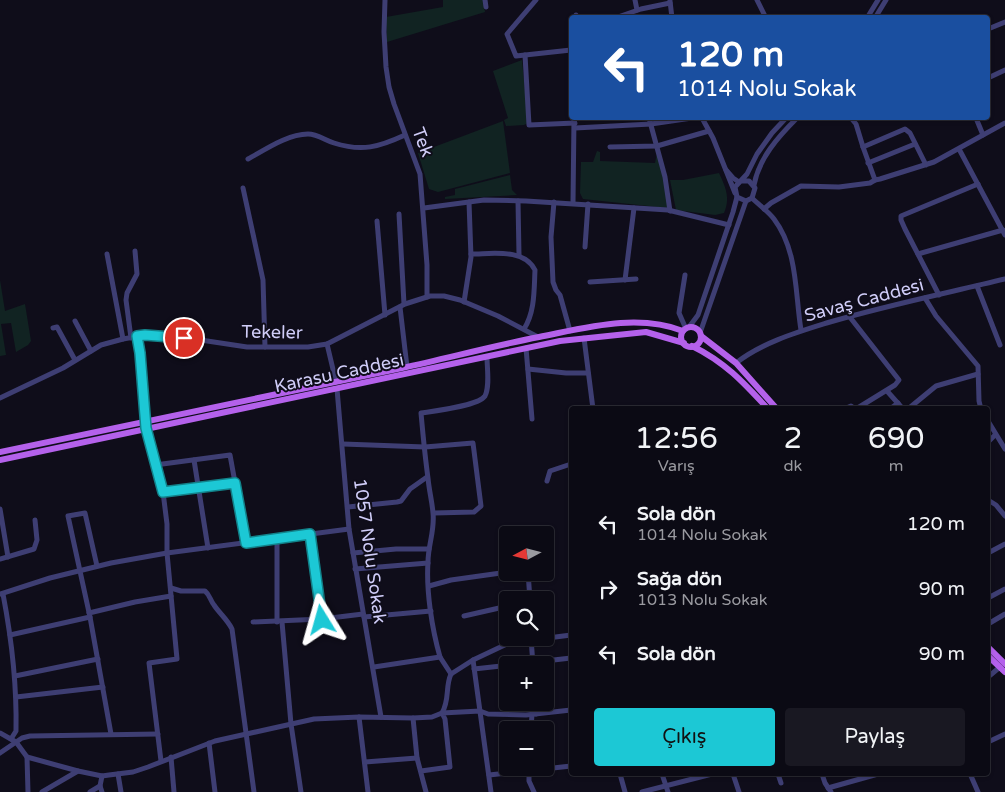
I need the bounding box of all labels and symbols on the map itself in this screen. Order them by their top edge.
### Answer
street label: Tek [407,124,439,160]
street label: Savaş Caddesi [802,274,926,326]
pin [163,317,205,359]
street label: Tekeler [241,320,303,344]
street label: Karasu Caddesi [272,349,406,397]
street label: 1057 Nolu Sokak [349,477,391,625]
north arrow [499,526,554,581]
position arrow [295,593,347,645]

